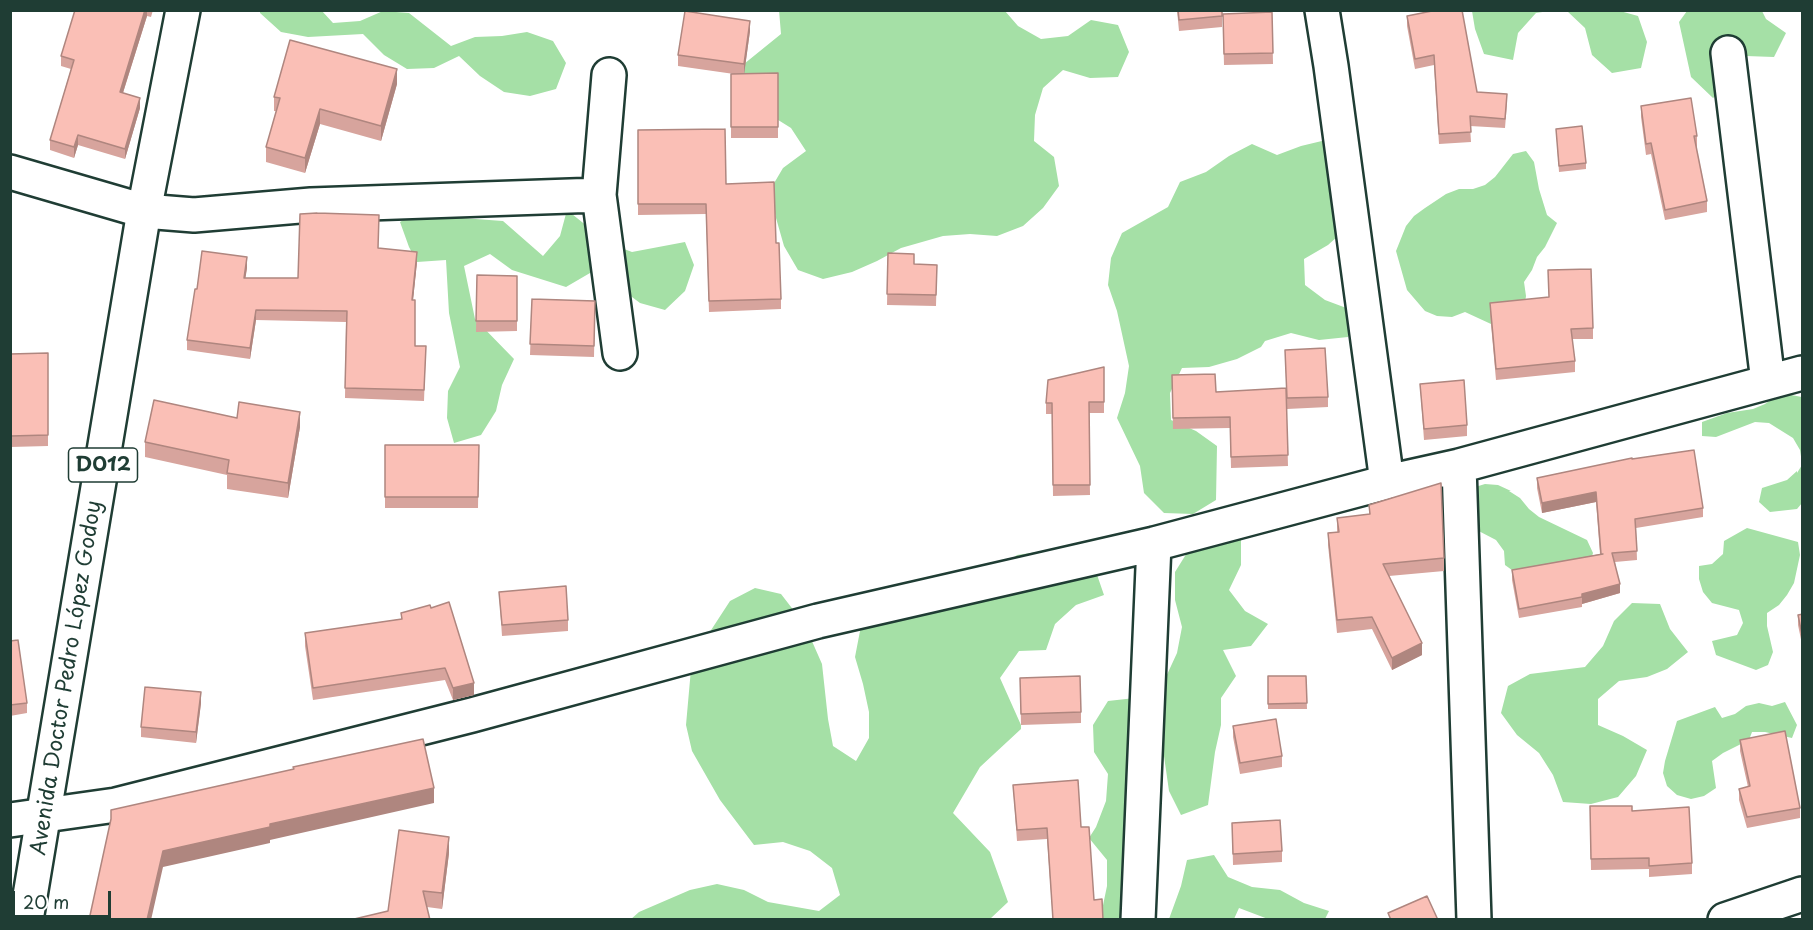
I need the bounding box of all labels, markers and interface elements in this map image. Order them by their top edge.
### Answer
road number: D012 [68,448,138,482]
street label: Avenida Doctor Pedro López Godoy [27,499,107,857]
scale bar [15,879,114,917]
text: 20 m [23,888,69,915]

